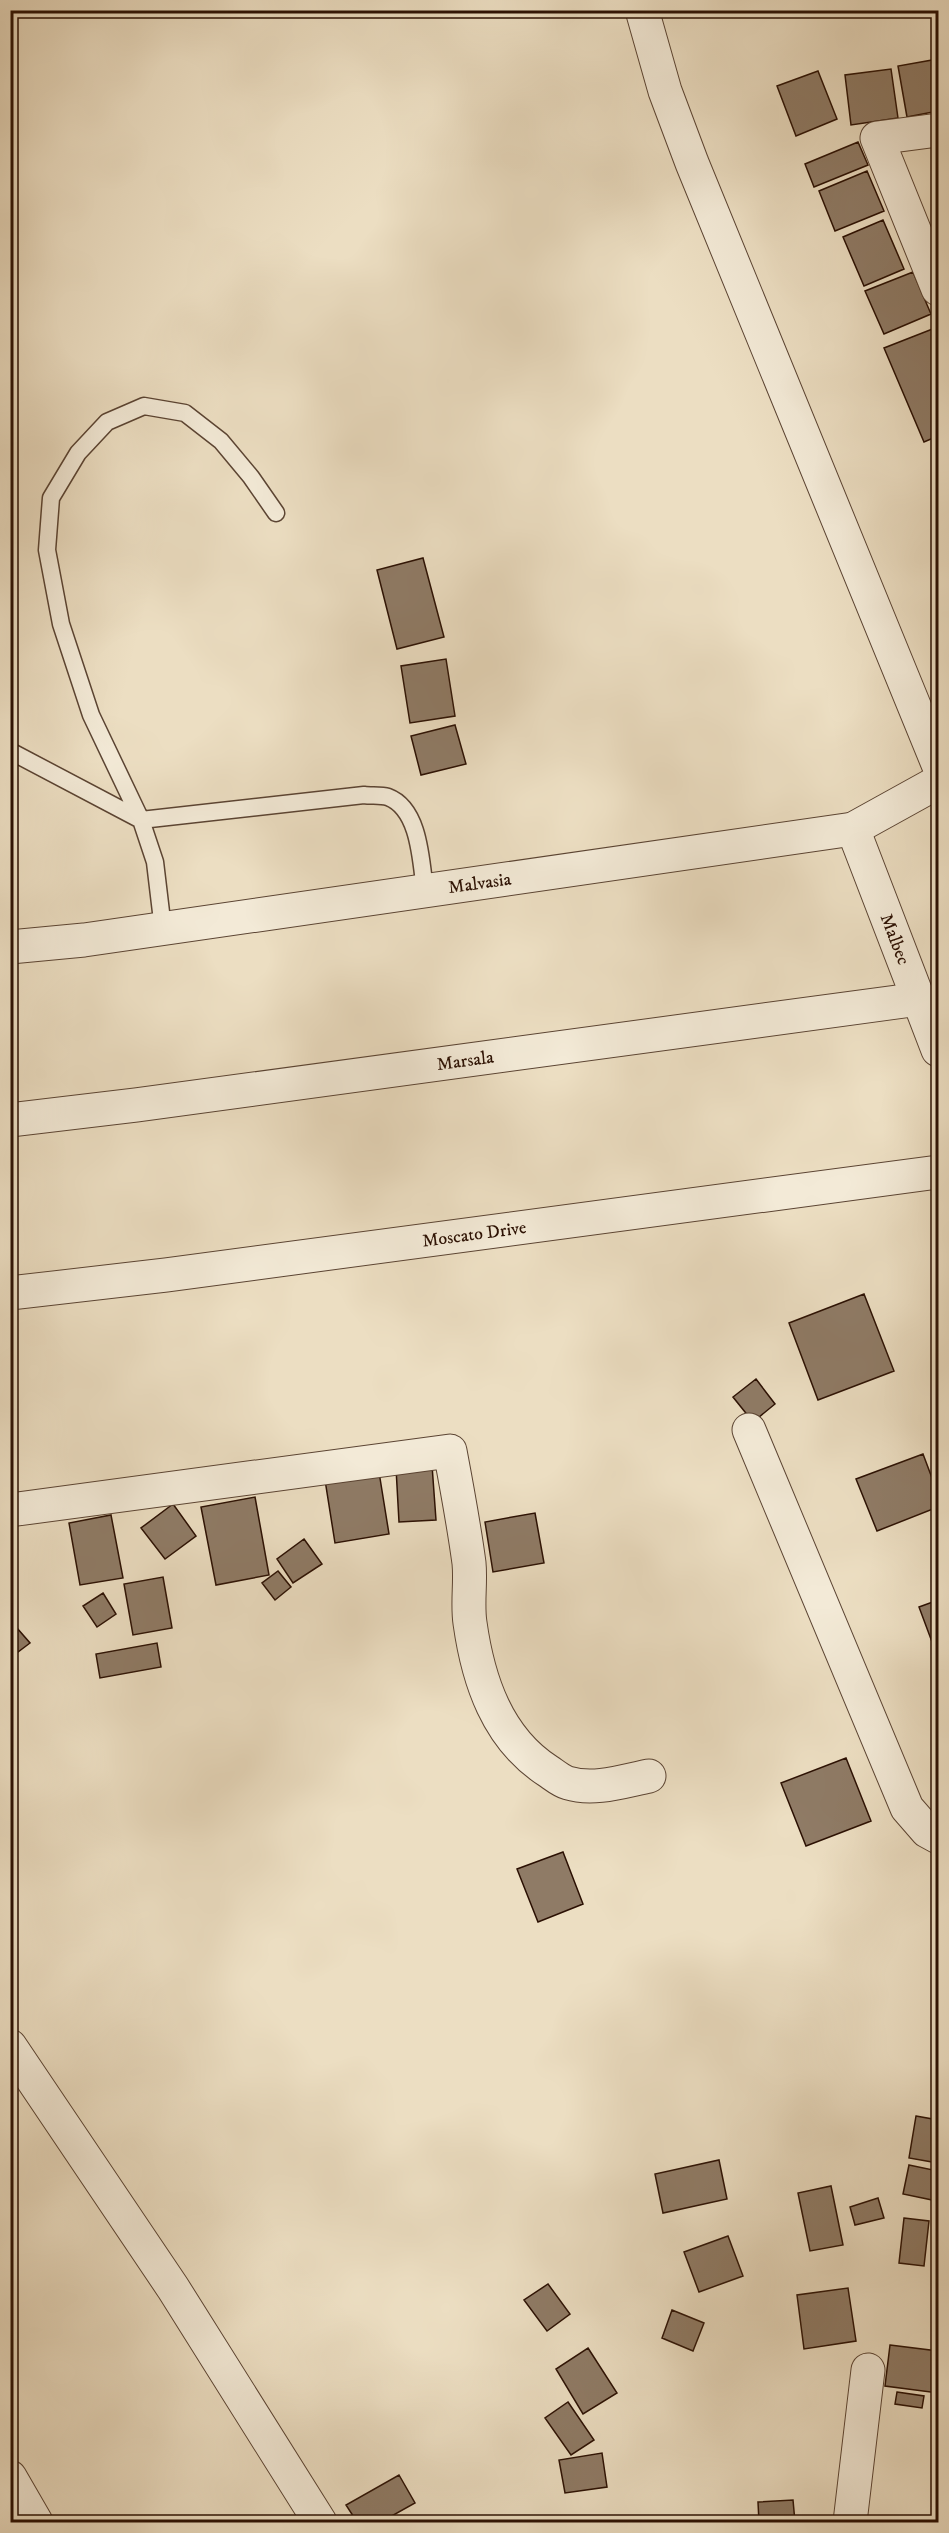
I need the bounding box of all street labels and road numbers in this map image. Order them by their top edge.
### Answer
street label: Malvasia [447,868,513,899]
street label: Malbec [875,911,914,968]
street label: Marsala [435,1047,496,1076]
street label: Moscato Drive [421,1217,528,1253]

